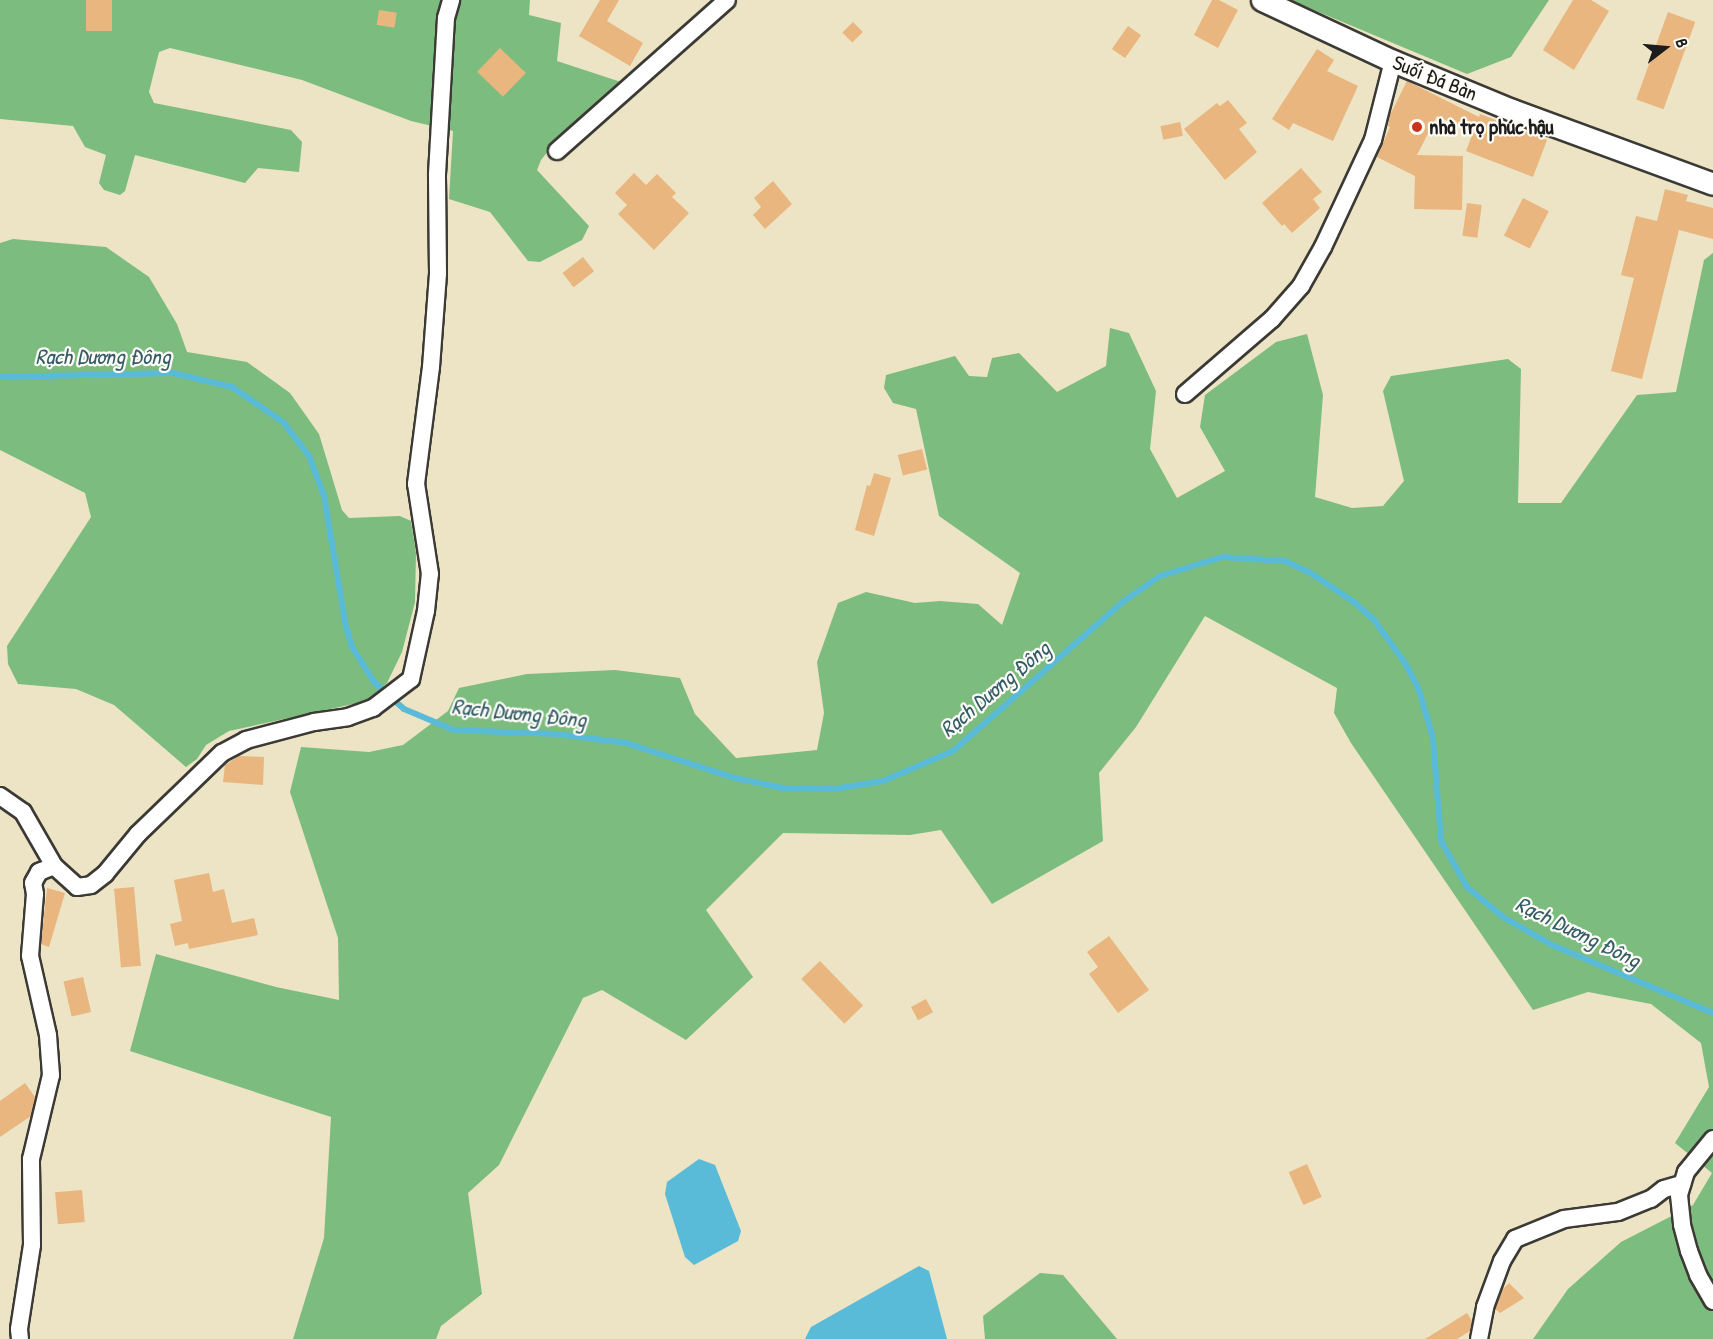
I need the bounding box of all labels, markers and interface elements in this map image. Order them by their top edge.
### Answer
north arrow [1635,18,1695,78]
text: B [1671,36,1694,50]
street label: Suối Đá Bàn [1389,50,1481,106]
place label: nhà trọ phúc hậu [1429,114,1554,140]
marker: nhà trọ phúc hậu [1410,120,1424,134]
water label: Rạch Dương Đông [35,344,171,370]
water label: Rạch Dương Đông [935,635,1055,743]
water label: Rạch Dương Đông [450,693,588,733]
water label: Rạch Dương Đông [1512,891,1644,973]

